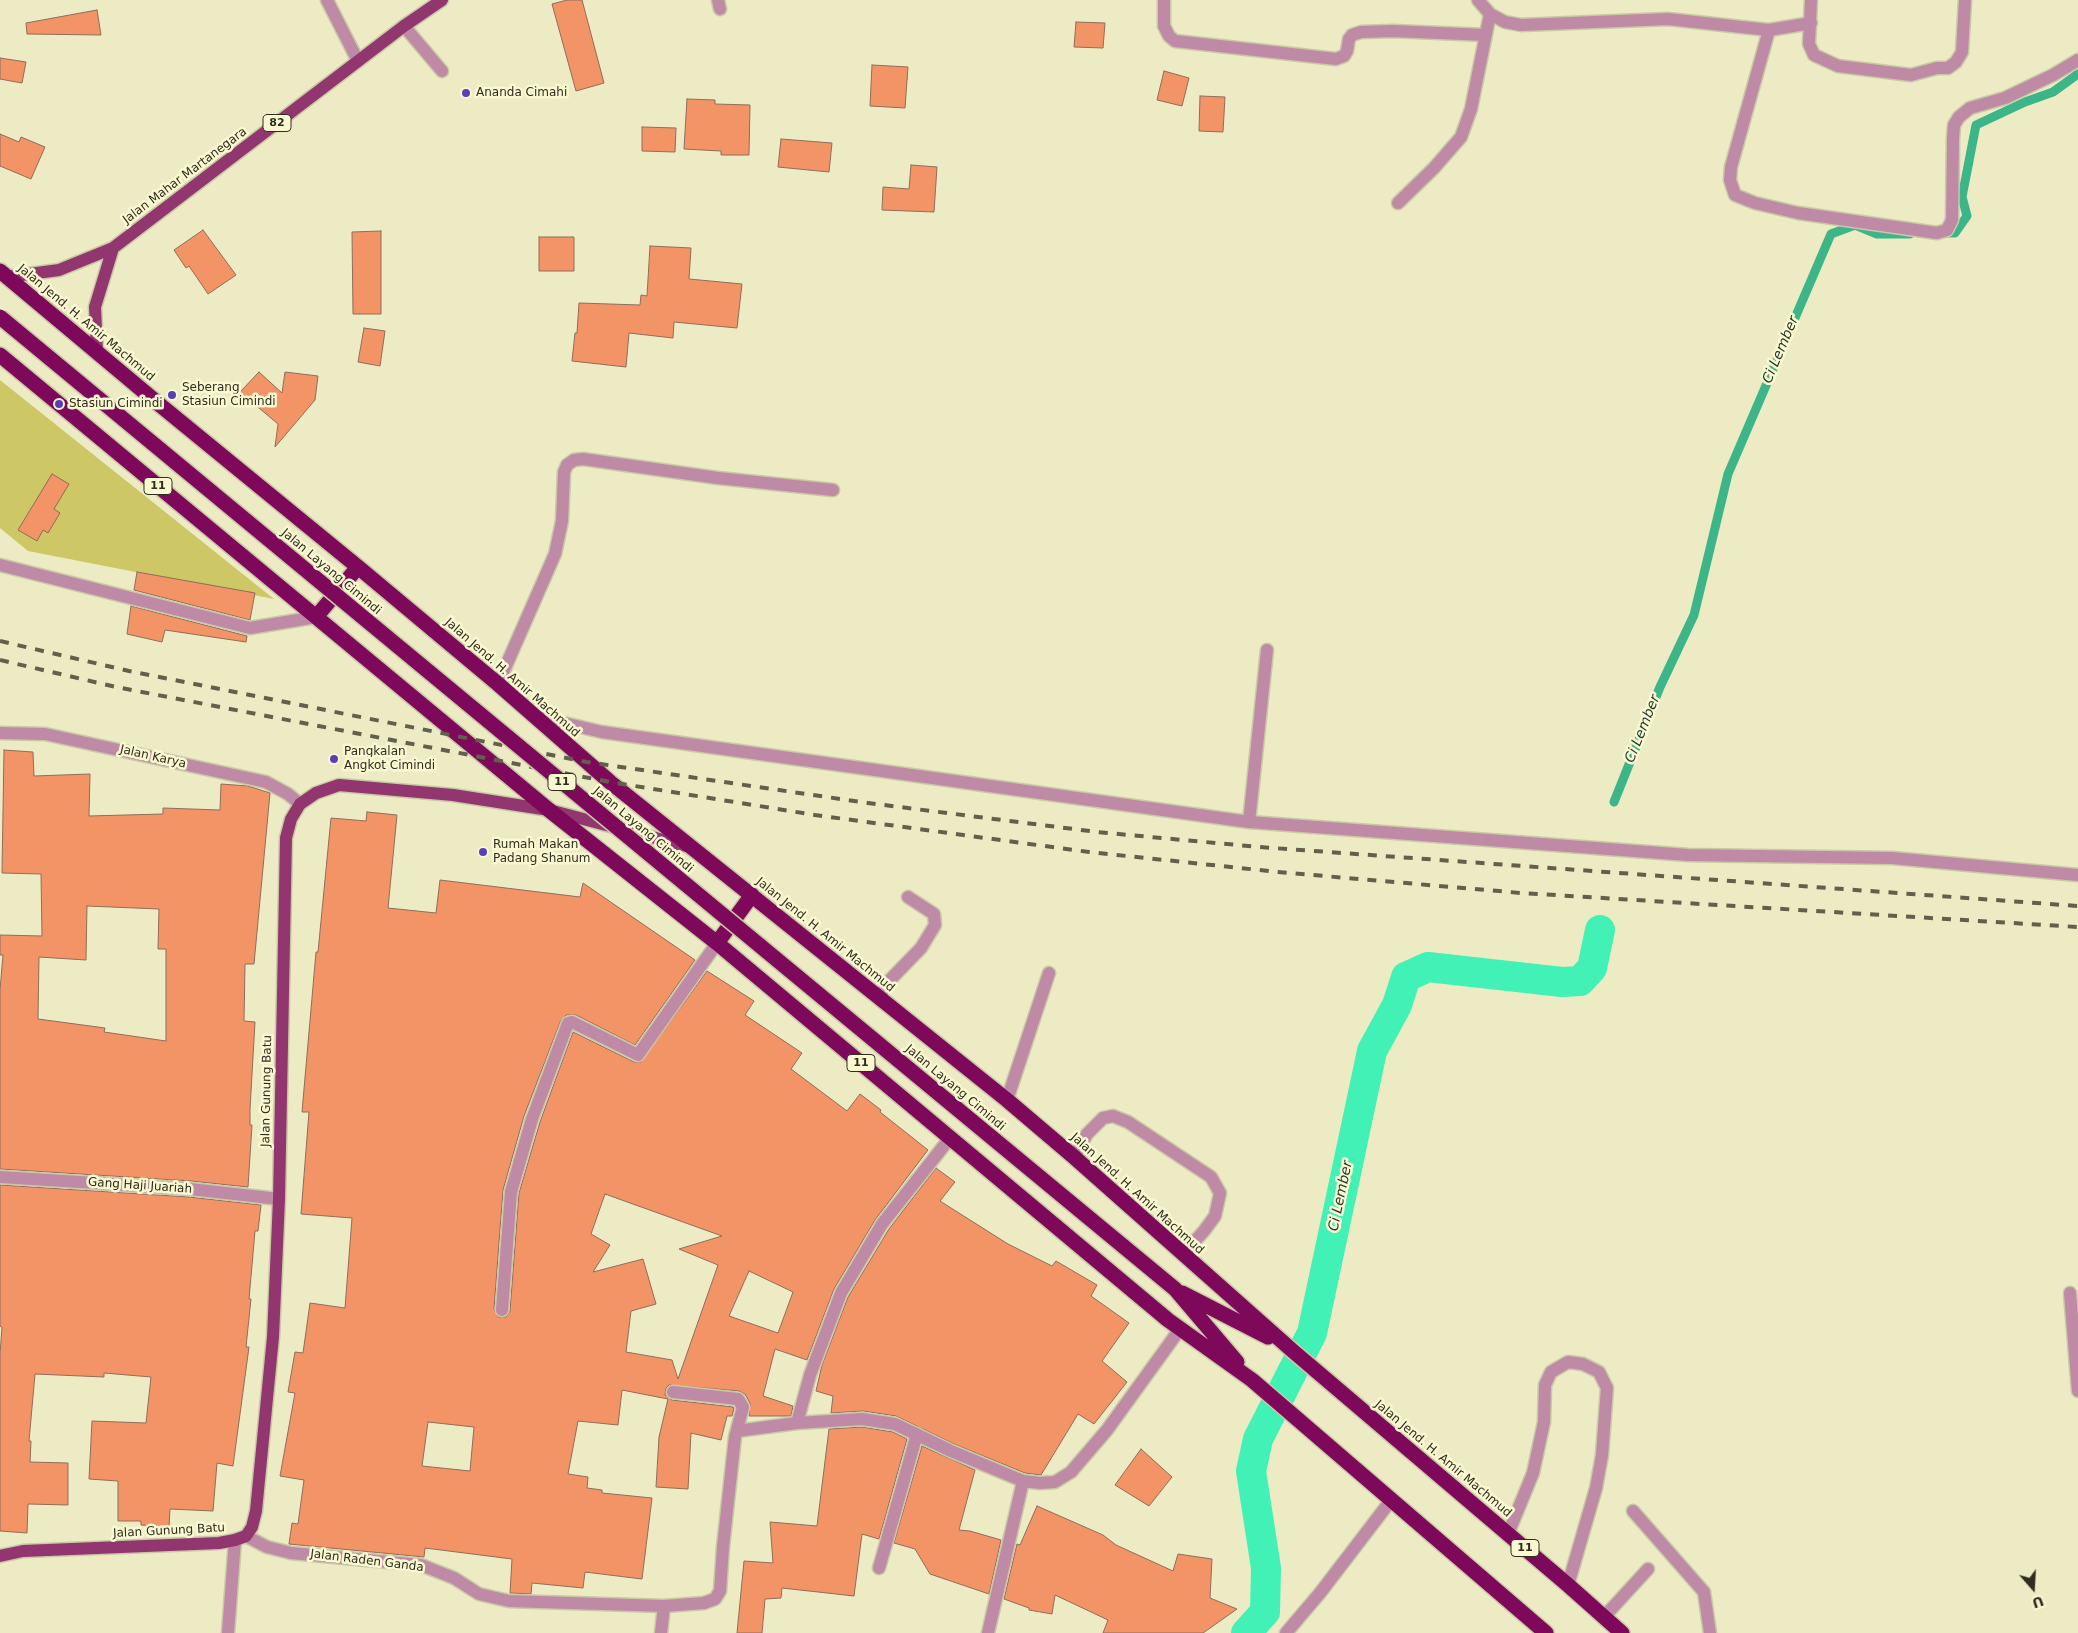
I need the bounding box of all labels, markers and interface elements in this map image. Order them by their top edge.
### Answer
place label: Ananda Cimahi [476,86,567,100]
marker: Ananda Cimahi [460,87,472,99]
road number: 82 [263,115,291,132]
street label: Jalan Mahar Martanegara [120,125,250,227]
street label: Jalan Jend. H. Amir Machmud [15,262,157,384]
water label: Ci Lember [1759,314,1803,386]
place label: Seberang Stasiun Cimindi [182,381,276,409]
marker: Seberang Stasiun Cimindi [166,389,178,401]
place label: Stasiun Cimindi [69,397,163,411]
marker: Stasiun Cimindi [53,398,65,410]
road number: 11 [144,478,172,494]
street label: Jalan Layang Cimindi [278,526,384,618]
street label: Jalan Jend. H. Amir Machmud [442,615,582,741]
water label: Ci Lember [1622,693,1664,765]
street label: Jalan Karya [119,742,187,772]
place label: Pangkalan Angkot Cimindi [344,745,435,773]
marker: Pangkalan Angkot Cimindi [328,753,340,765]
road number: 11 [548,774,576,790]
street label: Jalan Layang Cimindi [590,784,696,876]
place label: Rumah Makan Padang Shanum [493,838,591,866]
marker: Rumah Makan Padang Shanum [477,846,489,858]
street label: Jalan Jend. H. Amir Machmud [753,875,897,995]
street label: Jalan Gunung Batu [259,1035,275,1147]
street label: Jalan Layang Cimindi [902,1042,1008,1134]
road number: 11 [847,1054,875,1072]
street label: Jalan Jend. H. Amir Machmud [1068,1130,1206,1258]
water label: Ci Lember [1325,1159,1357,1233]
street label: Gang Haji Juariah [87,1175,193,1197]
street label: Jalan Jend. H. Amir Machmud [1372,1398,1514,1520]
street label: Jalan Gunung Batu [113,1521,225,1541]
road number: 11 [1511,1540,1539,1556]
street label: Jalan Raden Ganda [310,1547,424,1575]
north arrow [2008,1563,2058,1613]
text: U [2030,1593,2046,1612]

